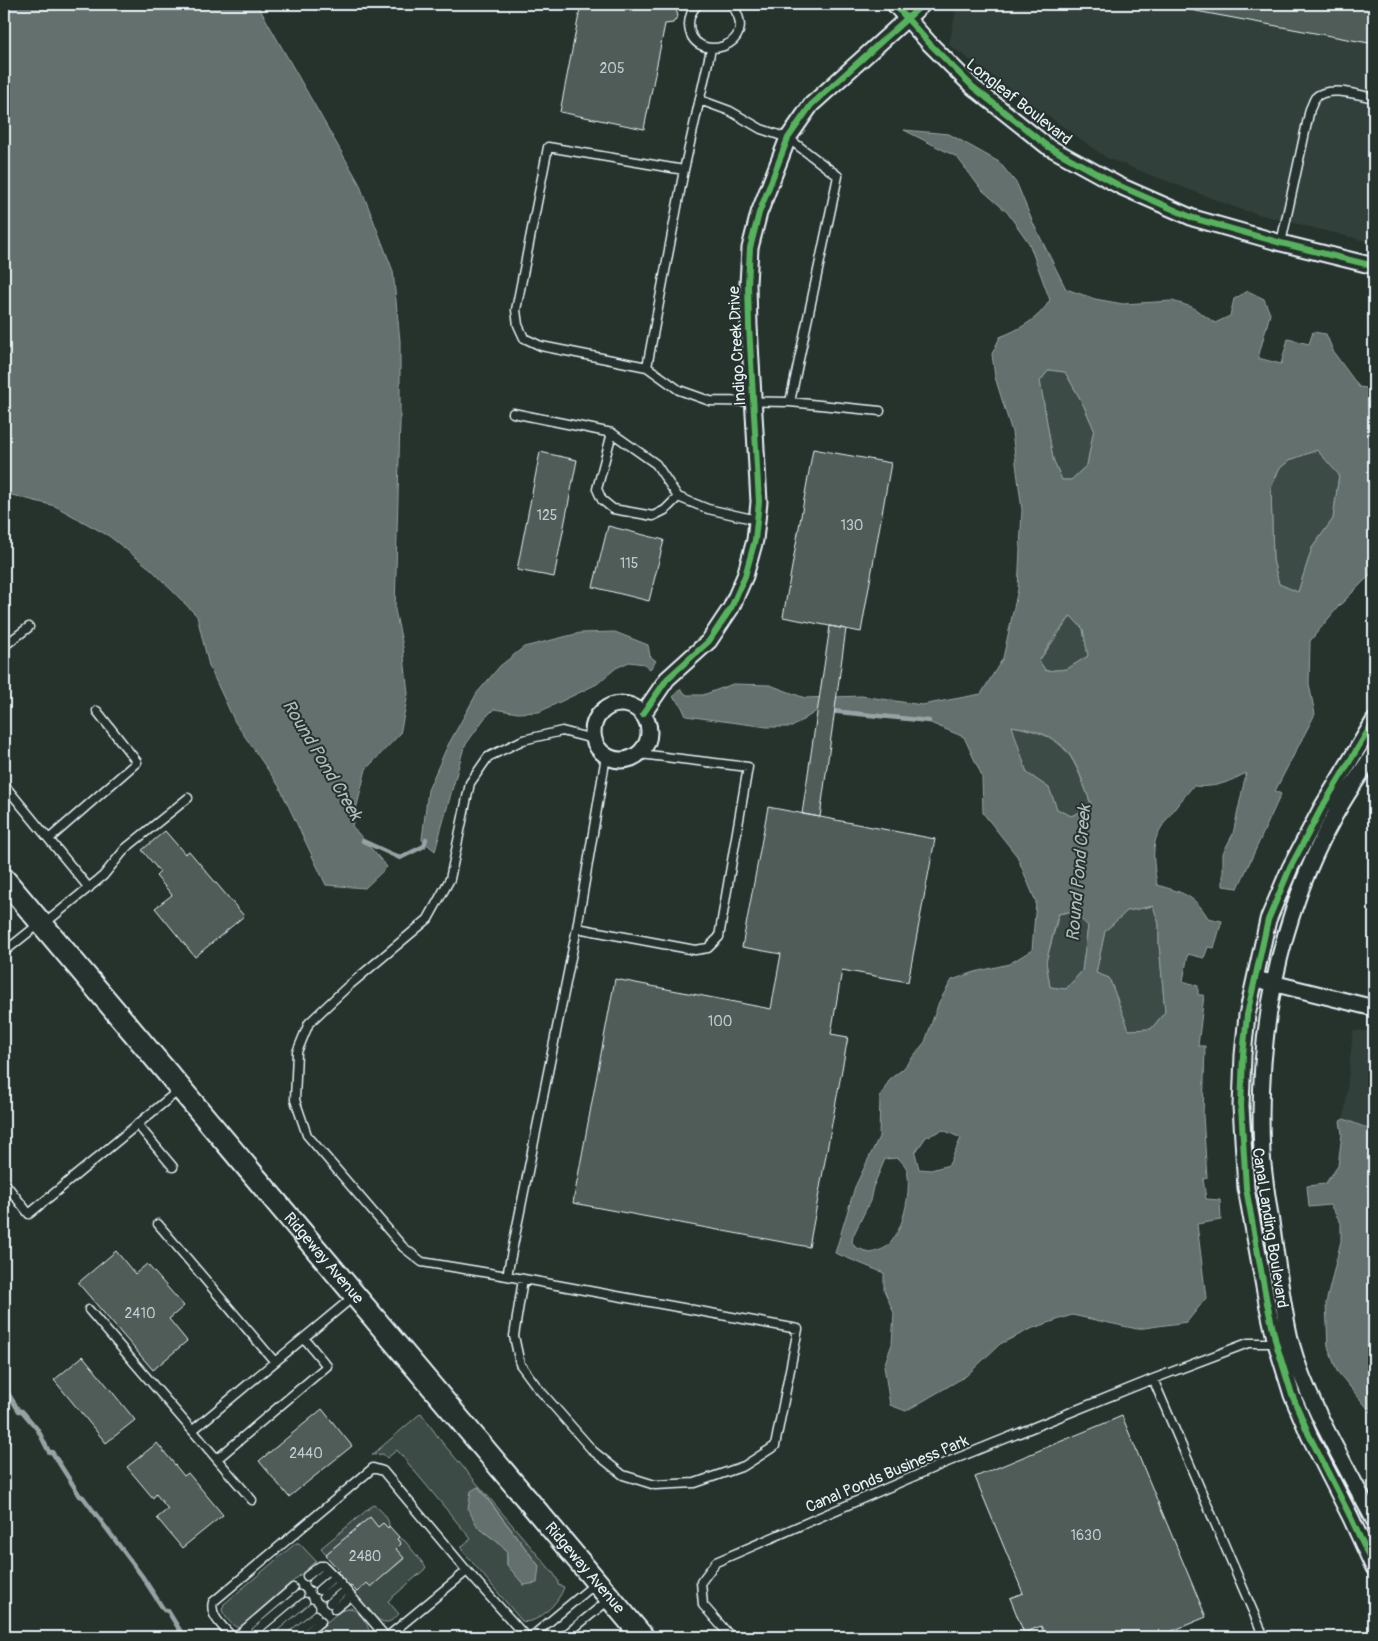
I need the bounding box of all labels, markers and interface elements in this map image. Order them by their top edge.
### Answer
street label: Longleaf Boulevard [962,54,1076,150]
house number: 205 [600,60,624,77]
street label: Indigo Creek Drive [724,286,750,406]
house number: 125 [537,507,557,524]
house number: 130 [841,517,863,534]
house number: 115 [620,555,638,572]
water label: Round Pond Creek [277,695,368,826]
water label: Round Pond Creek [1062,802,1097,942]
house number: 100 [708,1013,732,1030]
street label: Canal Landing Boulevard [1247,1146,1293,1310]
street label: Ridgeway Avenue [279,1208,368,1308]
house number: 2410 [125,1305,155,1322]
street label: Canal Ponds Business Park [803,1430,972,1517]
house number: 2440 [289,1445,323,1462]
street label: Ridgeway Avenue [540,1518,629,1618]
house number: 1630 [1071,1527,1102,1544]
house number: 2480 [349,1548,381,1565]

